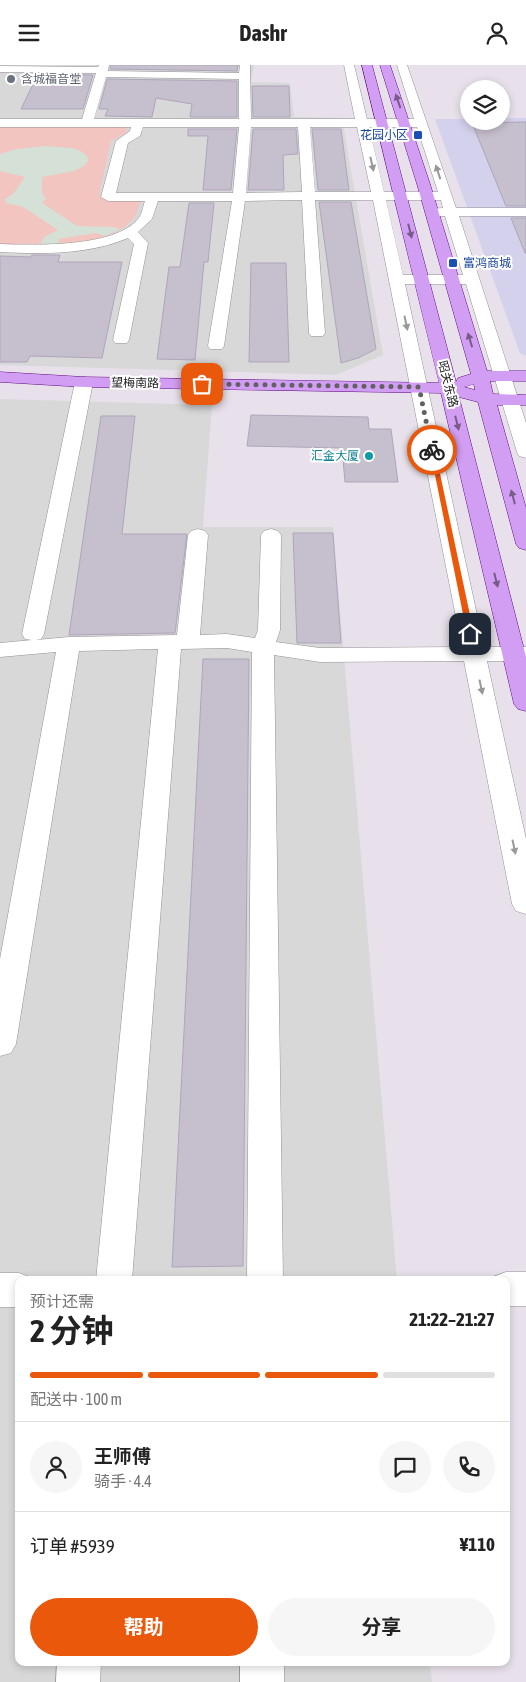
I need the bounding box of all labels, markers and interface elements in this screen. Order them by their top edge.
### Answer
icon: menu [15,19,43,47]
icon: person [483,19,511,47]
text: Dashr [239,20,287,46]
place label: 含城福音堂 [21,72,81,86]
marker: 含城福音堂 [5,73,17,85]
map controls [460,80,510,130]
button: layers [460,80,510,130]
one-way arrow [394,93,402,108]
place label: 花园小区 [360,128,408,142]
marker: 花园小区 [412,129,424,141]
one-way arrow [368,156,376,172]
one-way arrow [434,164,442,179]
one-way arrow [406,223,414,238]
place label: 富鸿商城 [463,256,511,270]
marker: 富鸿商城 [447,257,459,269]
one-way arrow [402,315,410,330]
one-way arrow [466,333,474,348]
street label: 昭关东路 [435,359,461,409]
pin [181,363,223,405]
icon: bag [188,370,216,398]
street label: 望梅南路 [111,376,159,390]
one-way arrow [454,415,462,430]
courier [407,425,457,475]
icon: bike [418,436,446,464]
place label: 汇金大厦 [311,449,359,463]
marker: 汇金大厦 [363,450,375,462]
one-way arrow [509,489,517,504]
one-way arrow [492,573,500,588]
pin [449,613,491,655]
icon: home [456,620,484,648]
one-way arrow [478,680,486,696]
one-way arrow [510,839,518,854]
text: 预计还需 [30,1292,94,1310]
text: 21:22–21:27 [409,1308,495,1330]
text: 2 分钟 [30,1312,113,1349]
text: 配送中 · 100 m [30,1390,122,1408]
button: person [30,1441,82,1493]
button: chat [379,1441,431,1493]
button: phone [443,1441,495,1493]
text: 王师傅 [94,1445,151,1467]
text: 骑手 · 4.4 [94,1472,152,1490]
text: ¥110 [460,1533,495,1555]
text: 订单 #5939 [30,1535,115,1557]
button: 帮助 [30,1598,258,1656]
button: 分享 [268,1598,495,1656]

